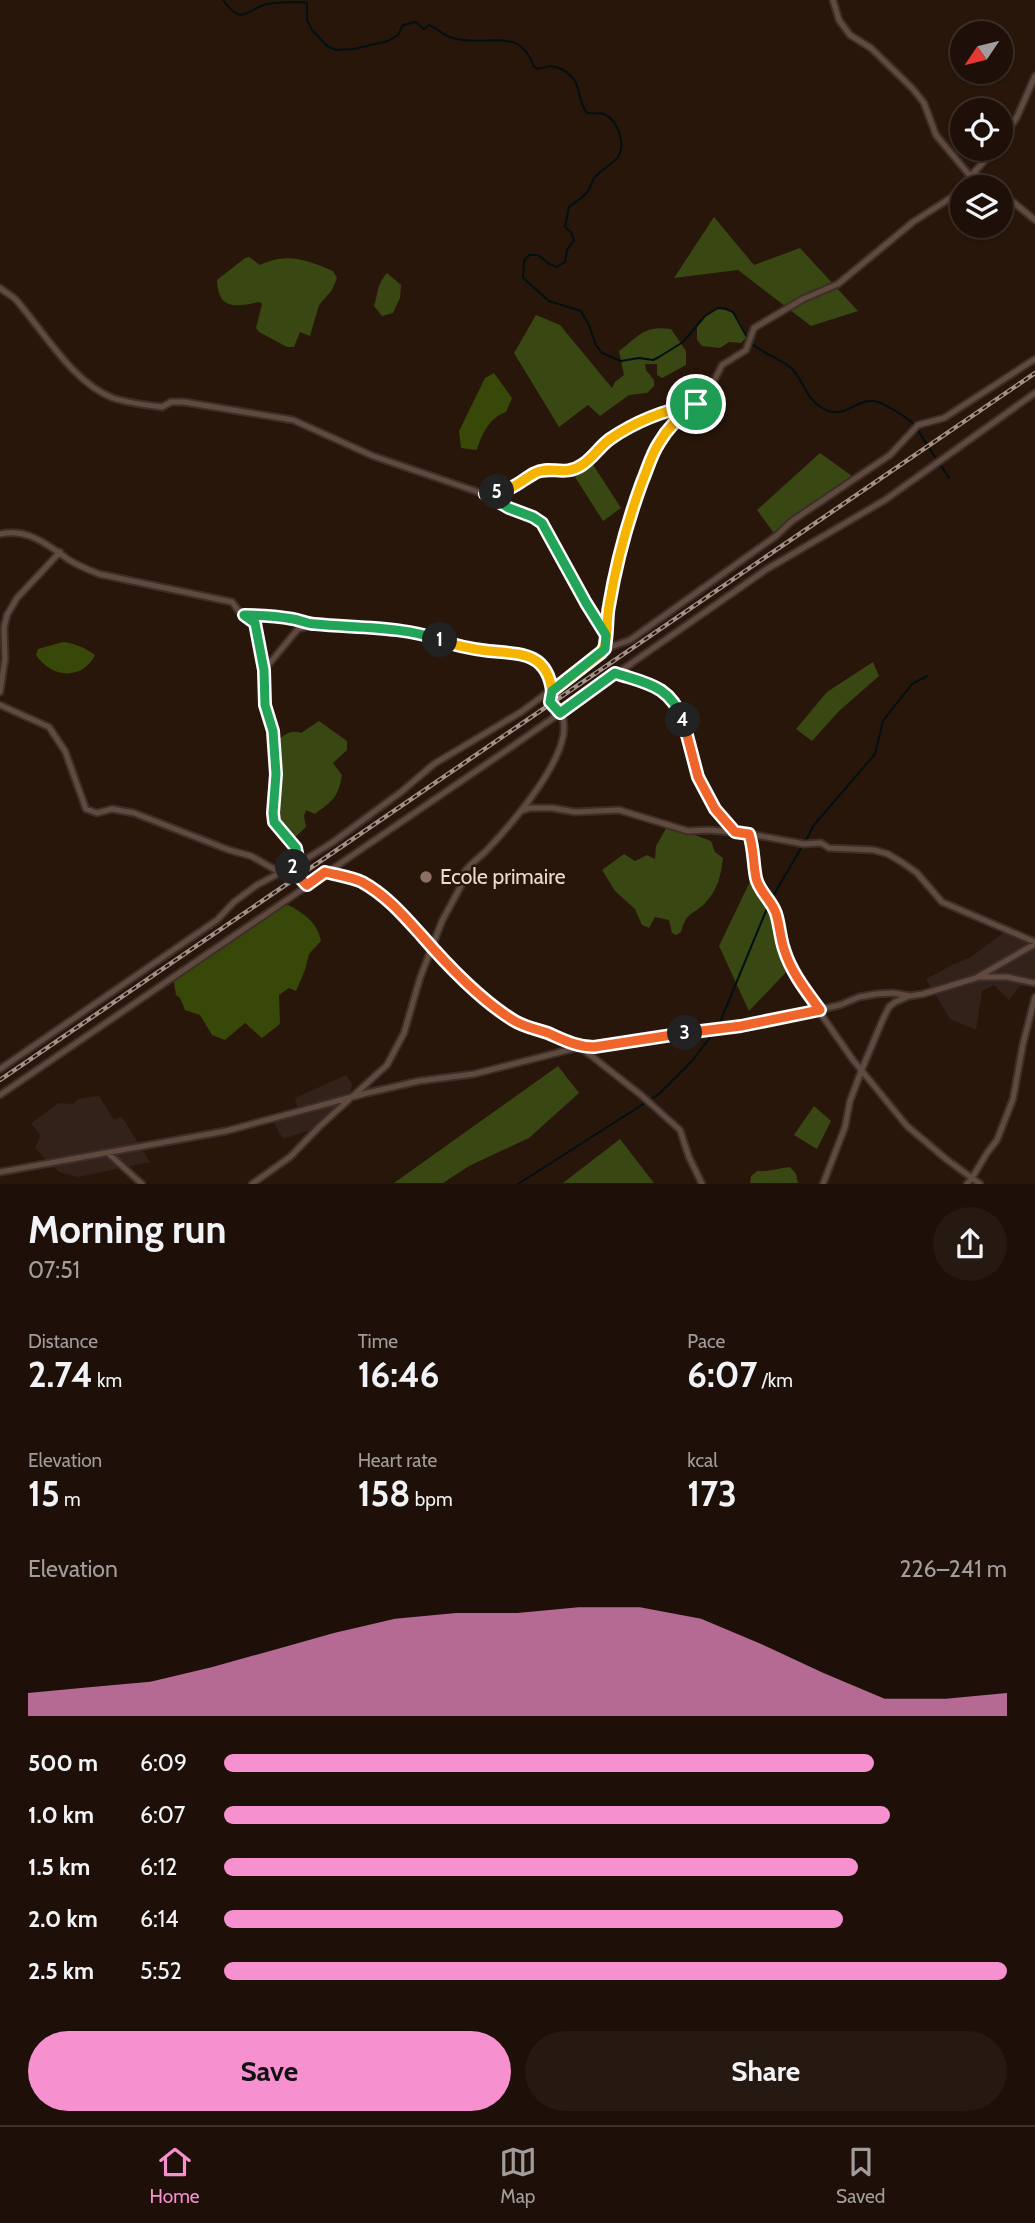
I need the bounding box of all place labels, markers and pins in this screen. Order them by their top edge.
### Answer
pin [666,374,726,434]
pin: 5 [480,475,514,510]
pin: 1 [422,622,458,658]
pin: 4 [666,702,700,738]
pin: 2 [276,850,310,884]
place label: Ecole primaire [440,864,566,889]
marker: Ecole primaire [418,869,434,885]
pin: 3 [668,1016,702,1050]

